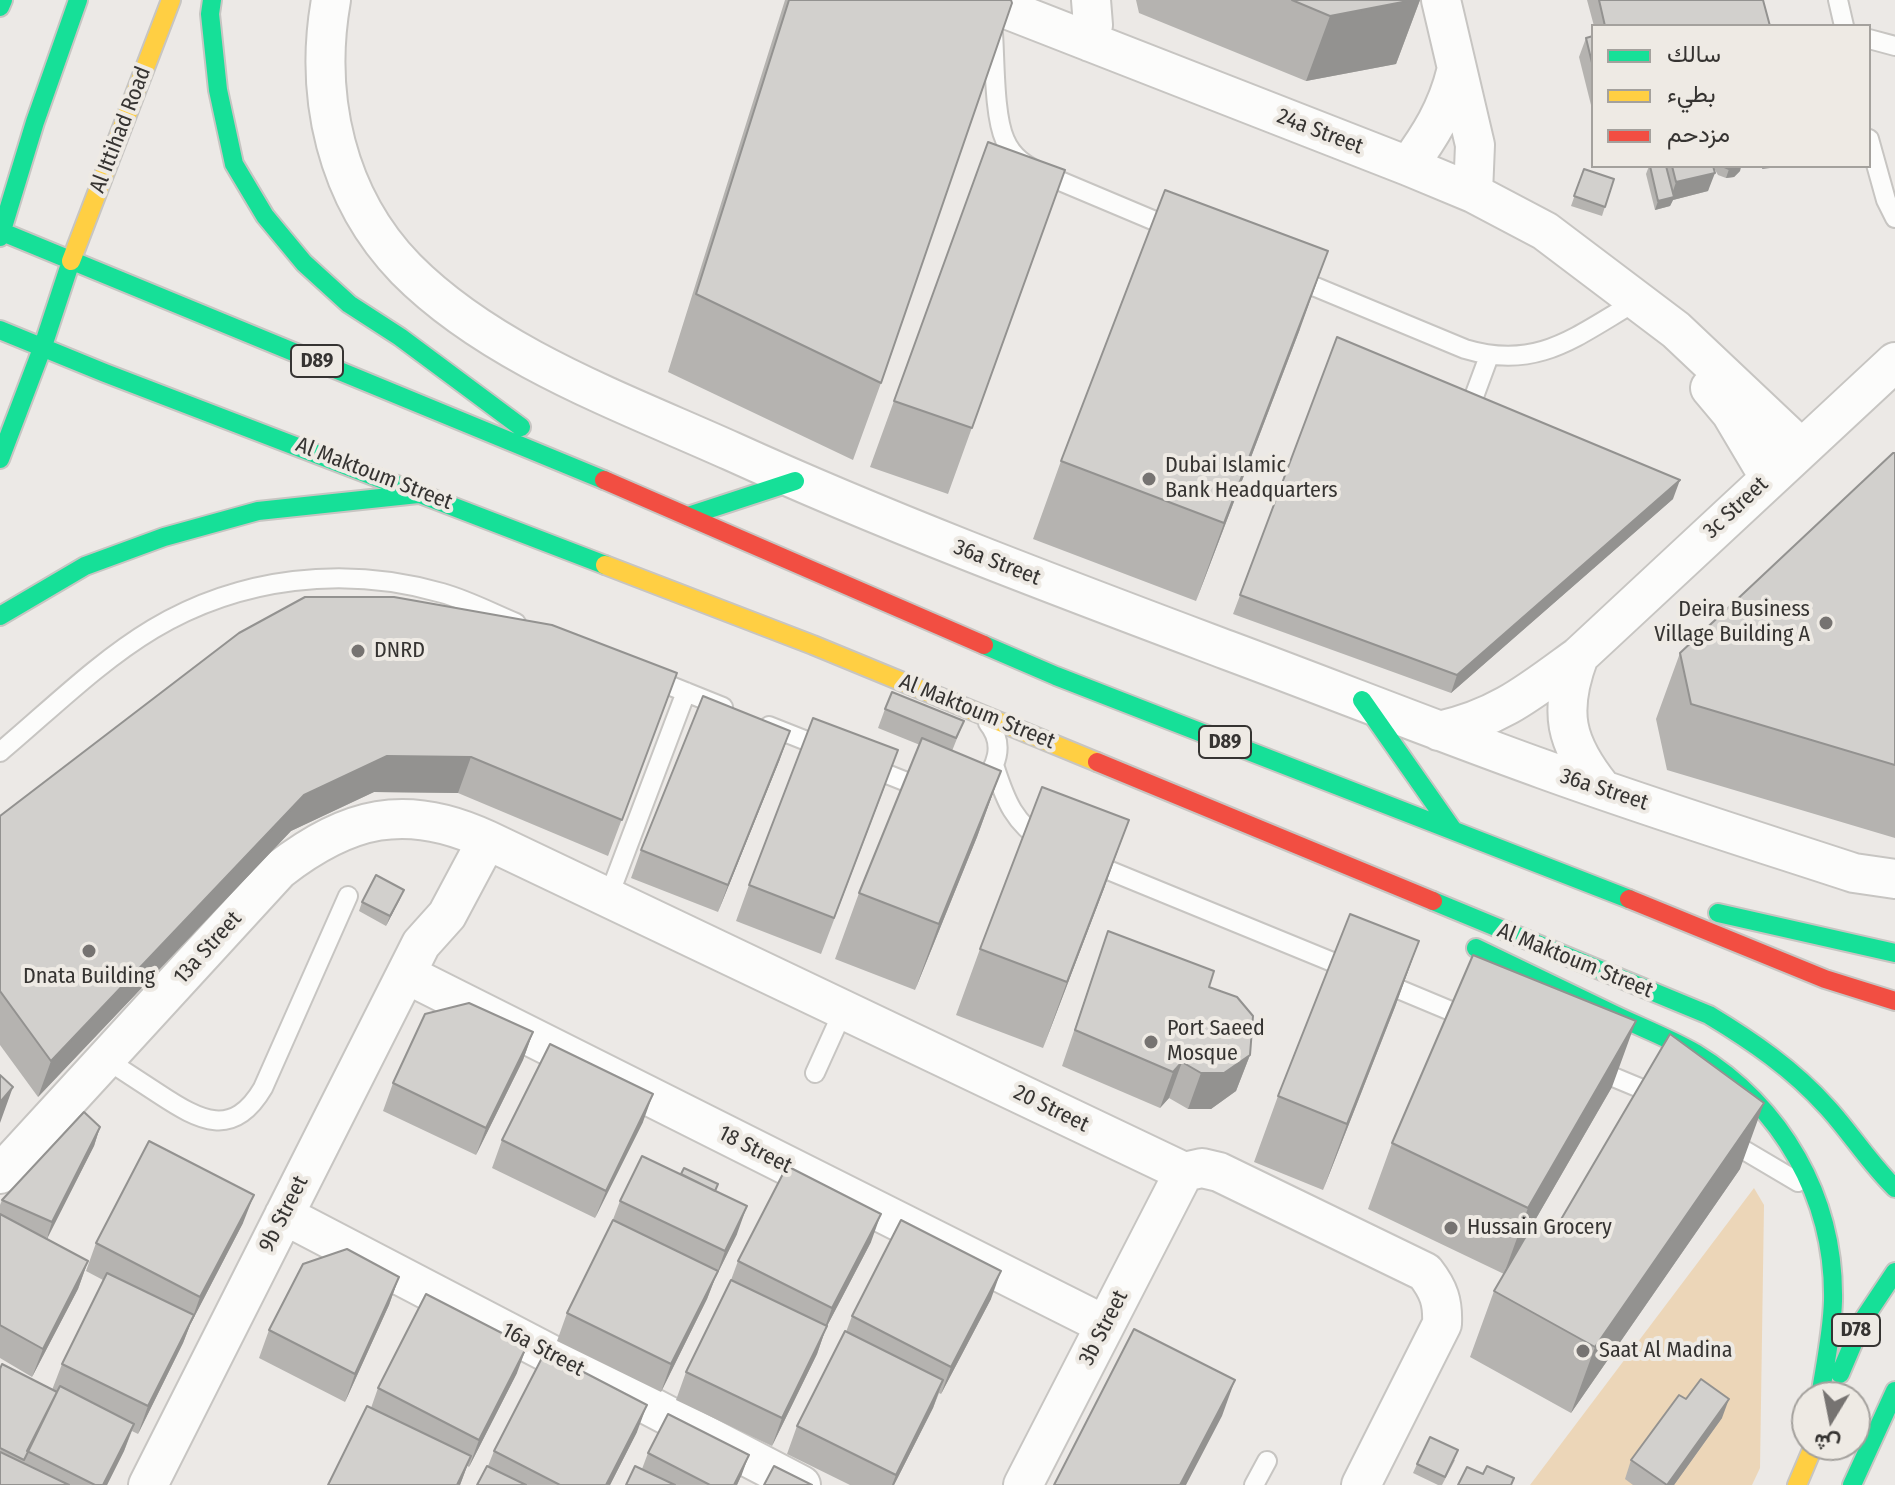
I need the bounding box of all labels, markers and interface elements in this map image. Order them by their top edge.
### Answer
legend [1591,24,1871,168]
text: سالك [1667,40,1721,68]
street label: Al Ittihad Road [85,63,157,197]
text: بطيء [1667,80,1716,108]
street label: 24a Street [1273,104,1367,160]
text: مزدحم [1667,120,1730,148]
road number: D89 [291,345,343,377]
street label: Al Maktoum Street [292,432,456,516]
place label: Dubai Islamic Bank Headquarters [1165,453,1338,504]
marker: Dubai Islamic Bank Headquarters [1140,470,1158,488]
street label: 3c Street [1698,472,1774,544]
street label: 36a Street [950,534,1044,592]
place label: Deira Business Village Building A [1654,597,1810,648]
marker: Deira Business Village Building A [1817,614,1835,632]
place label: DNRD [374,638,425,664]
marker: DNRD [349,642,367,660]
street label: Al Maktoum Street [895,669,1059,755]
road number: D89 [1199,726,1251,758]
street label: 36a Street [1557,763,1651,817]
street label: 13a Street [169,906,247,990]
street label: Al Maktoum Street [1493,918,1657,1004]
marker: Dnata Building [80,942,98,960]
place label: Dnata Building [23,964,155,990]
place label: Port Saeed Mosque [1167,1016,1265,1068]
marker: Port Saeed Mosque [1142,1033,1160,1051]
street label: 20 Street [1009,1080,1093,1138]
street label: 18 Street [714,1120,796,1180]
street label: 9b Street [254,1172,314,1256]
place label: Hussain Grocery [1467,1215,1612,1241]
marker: Hussain Grocery [1442,1219,1460,1237]
street label: 3b Street [1074,1286,1134,1370]
road number: D78 [1832,1314,1880,1346]
street label: 16a Street [497,1317,589,1383]
place label: Saat Al Madina [1599,1338,1732,1364]
marker: Saat Al Madina [1574,1342,1592,1360]
north arrow [1791,1381,1871,1461]
text: ش [1812,1428,1842,1459]

